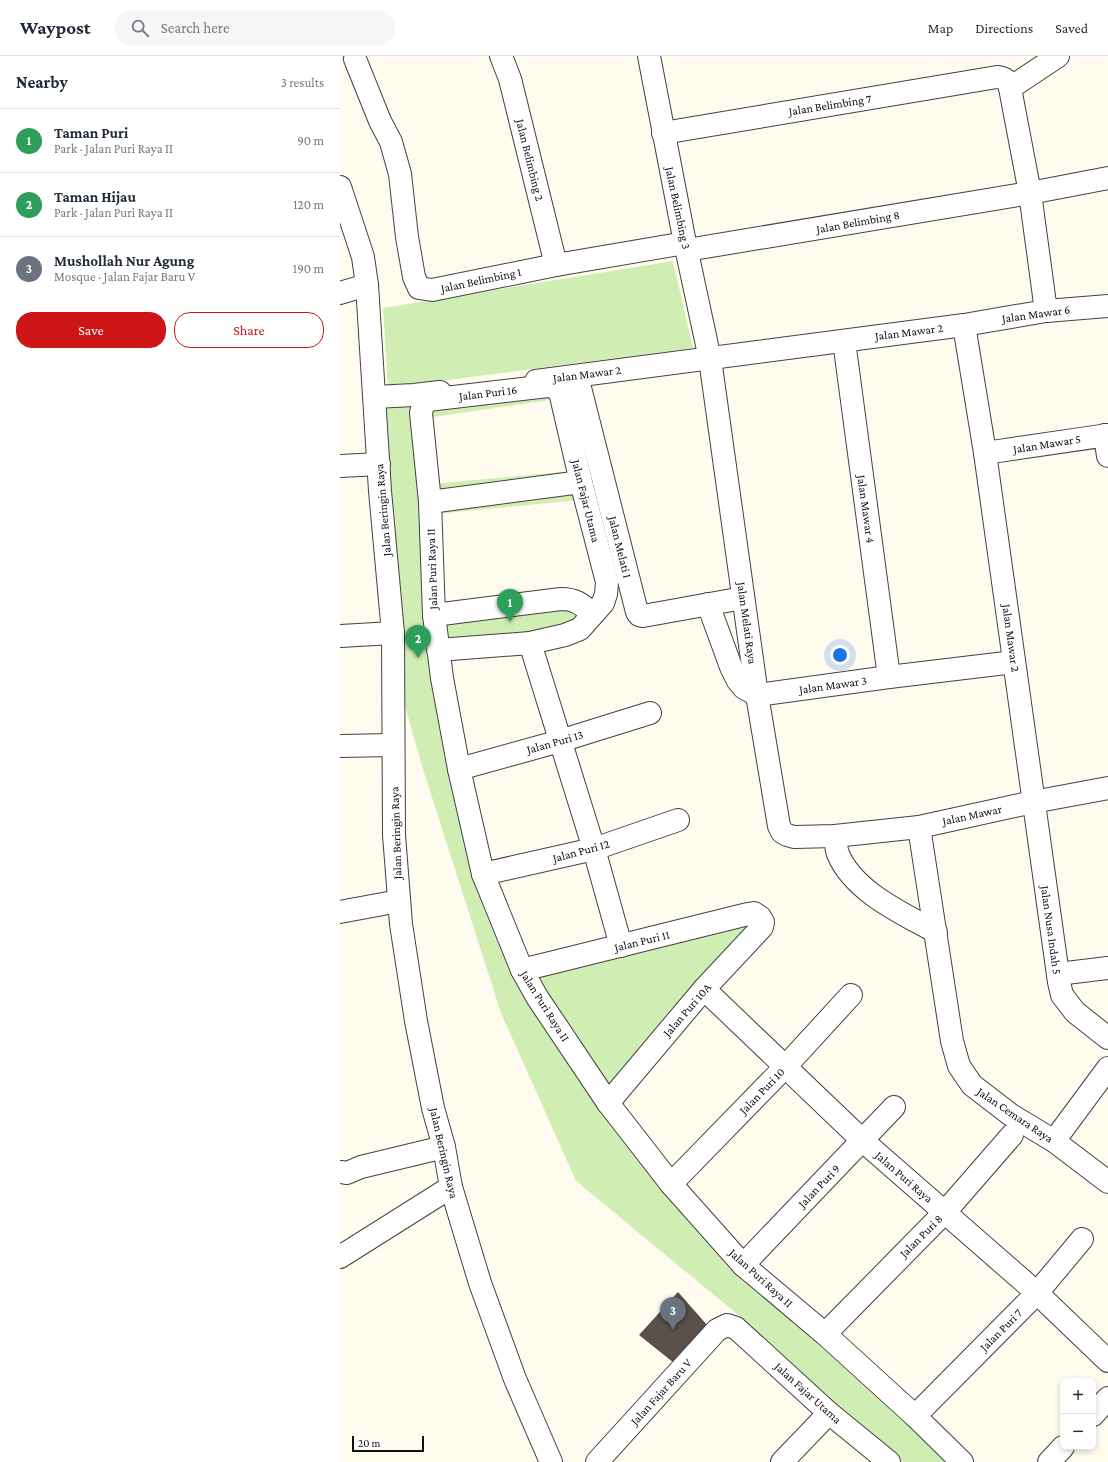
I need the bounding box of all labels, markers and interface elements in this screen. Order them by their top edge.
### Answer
search box [115,10,395,46]
text: Waypost [20,17,91,38]
icon: search [129,17,151,39]
text: Search here [161,20,229,36]
text: Map [928,20,953,36]
text: Directions [975,20,1033,36]
text: Saved [1055,20,1088,36]
text: Nearby [16,73,68,92]
text: 3 results [281,75,324,90]
street label: Jalan Belimbing 7 [787,91,873,119]
street label: Jalan Belimbing 2 [513,117,547,203]
text: Taman Puri [54,125,128,141]
text: 1 [27,133,31,148]
text: 90 m [297,133,324,148]
text: Park · Jalan Puri Raya II [54,141,173,156]
street label: Jalan Belimbing 3 [662,165,694,251]
text: Taman Hijau [54,189,136,205]
text: 2 [26,197,32,212]
text: 120 m [293,197,324,212]
text: Park · Jalan Puri Raya II [54,205,173,220]
street label: Jalan Belimbing 8 [814,208,901,236]
text: Mushollah Nur Agung [54,253,194,269]
text: 3 [26,261,32,276]
text: 190 m [293,261,324,276]
street label: Jalan Belimbing 1 [438,265,523,296]
text: Mosque · Jalan Fajar Baru V [54,269,195,284]
street label: Jalan Mawar 6 [1000,302,1071,326]
button: Save [16,312,166,348]
button: Share [174,312,324,348]
street label: Jalan Mawar 2 [873,321,944,343]
street label: Jalan Mawar 2 [551,363,622,385]
street label: Jalan Puri 16 [457,382,518,404]
street label: Jalan Mawar 5 [1011,432,1082,456]
street label: Jalan Fajar Utama [569,457,603,544]
street label: Jalan Beringin Raya [372,463,394,558]
street label: Jalan Mawar 4 [854,473,878,544]
street label: Jalan Melati I [605,514,635,580]
street label: Jalan Puri Raya II [424,528,440,611]
street label: Jalan Melati Raya [734,580,760,665]
pin: 1 [497,589,523,622]
street label: Jalan Mawar 2 [999,602,1023,673]
pin: 2 [405,625,431,658]
your location [830,645,850,665]
street label: Jalan Mawar 3 [797,673,868,697]
street label: Jalan Puri 13 [524,727,585,757]
street label: Jalan Beringin Raya [387,786,405,881]
street label: Jalan Mawar [940,802,1004,828]
street label: Jalan Puri 12 [550,837,611,866]
street label: Jalan Nusa Indah 5 [1038,884,1064,975]
street label: Jalan Puri 11 [612,927,671,955]
street label: Jalan Puri Raya II [517,967,573,1044]
street label: Jalan Puri 10A [659,980,714,1040]
street label: Jalan Puri 10 [736,1065,788,1118]
street label: Jalan Cemara Raya [973,1084,1056,1146]
street label: Jalan Beringin Raya [427,1105,461,1200]
street label: Jalan Puri Raya [872,1148,936,1206]
street label: Jalan Puri 9 [794,1161,843,1211]
street label: Jalan Puri 8 [896,1212,945,1261]
street label: Jalan Puri Raya II [725,1245,796,1311]
pin: 3 [660,1297,686,1330]
street label: Jalan Puri 7 [976,1306,1025,1355]
street label: Jalan Fajar Baru V [627,1356,695,1429]
street label: Jalan Fajar Utama [771,1359,845,1427]
map controls [1060,1378,1096,1450]
button: + [1060,1378,1096,1414]
button: − [1060,1414,1096,1450]
scale bar [352,1434,424,1453]
text: 20 m [358,1437,380,1449]

